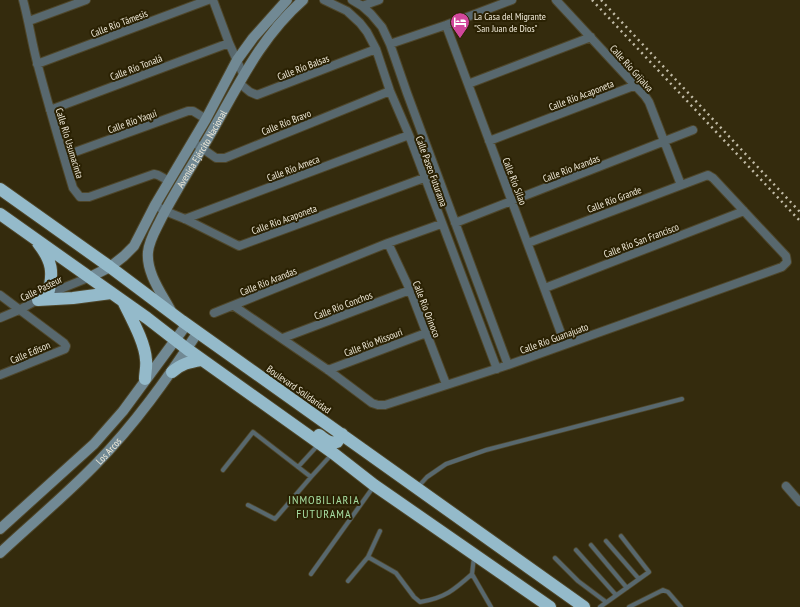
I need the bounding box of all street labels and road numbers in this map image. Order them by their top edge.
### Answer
street label: Calle Río Támesis [89,6,150,40]
street label: Calle Río Grijalva [607,42,656,95]
street label: Calle Río Balsas [275,51,332,83]
street label: Calle Río Tonalá [108,52,164,83]
street label: Calle Río Acaponeta [547,77,616,114]
street label: Calle Río Usumacinta [53,106,86,180]
street label: Calle Río Yaqui [106,107,159,136]
street label: Avenida Ejército Nacional [174,107,230,190]
street label: Calle Río Bravo [259,107,313,138]
street label: Calle Paseo Futurama [413,134,450,208]
street label: Calle Río Arandas [541,151,602,185]
street label: Calle Río Ameca [265,152,321,184]
street label: Calle Río Silao [500,156,530,207]
street label: Calle Río Grande [585,183,643,216]
street label: Calle Río Acaponeta [250,202,319,237]
street label: Calle Río San Francisco [602,220,681,261]
street label: Calle Río Arandas [238,264,299,299]
street label: Calle Pasteur [18,273,64,304]
street label: Calle Río Orinoco [410,279,443,339]
street label: Calle Río Conchos [312,288,375,323]
street label: Calle Río Guanajuato [518,320,590,357]
street label: Calle Río Missouri [342,325,404,360]
street label: Calle Edison [8,338,52,367]
street label: Boulevard Solidaridad [264,362,333,416]
street label: Los Arcos [93,435,125,467]

